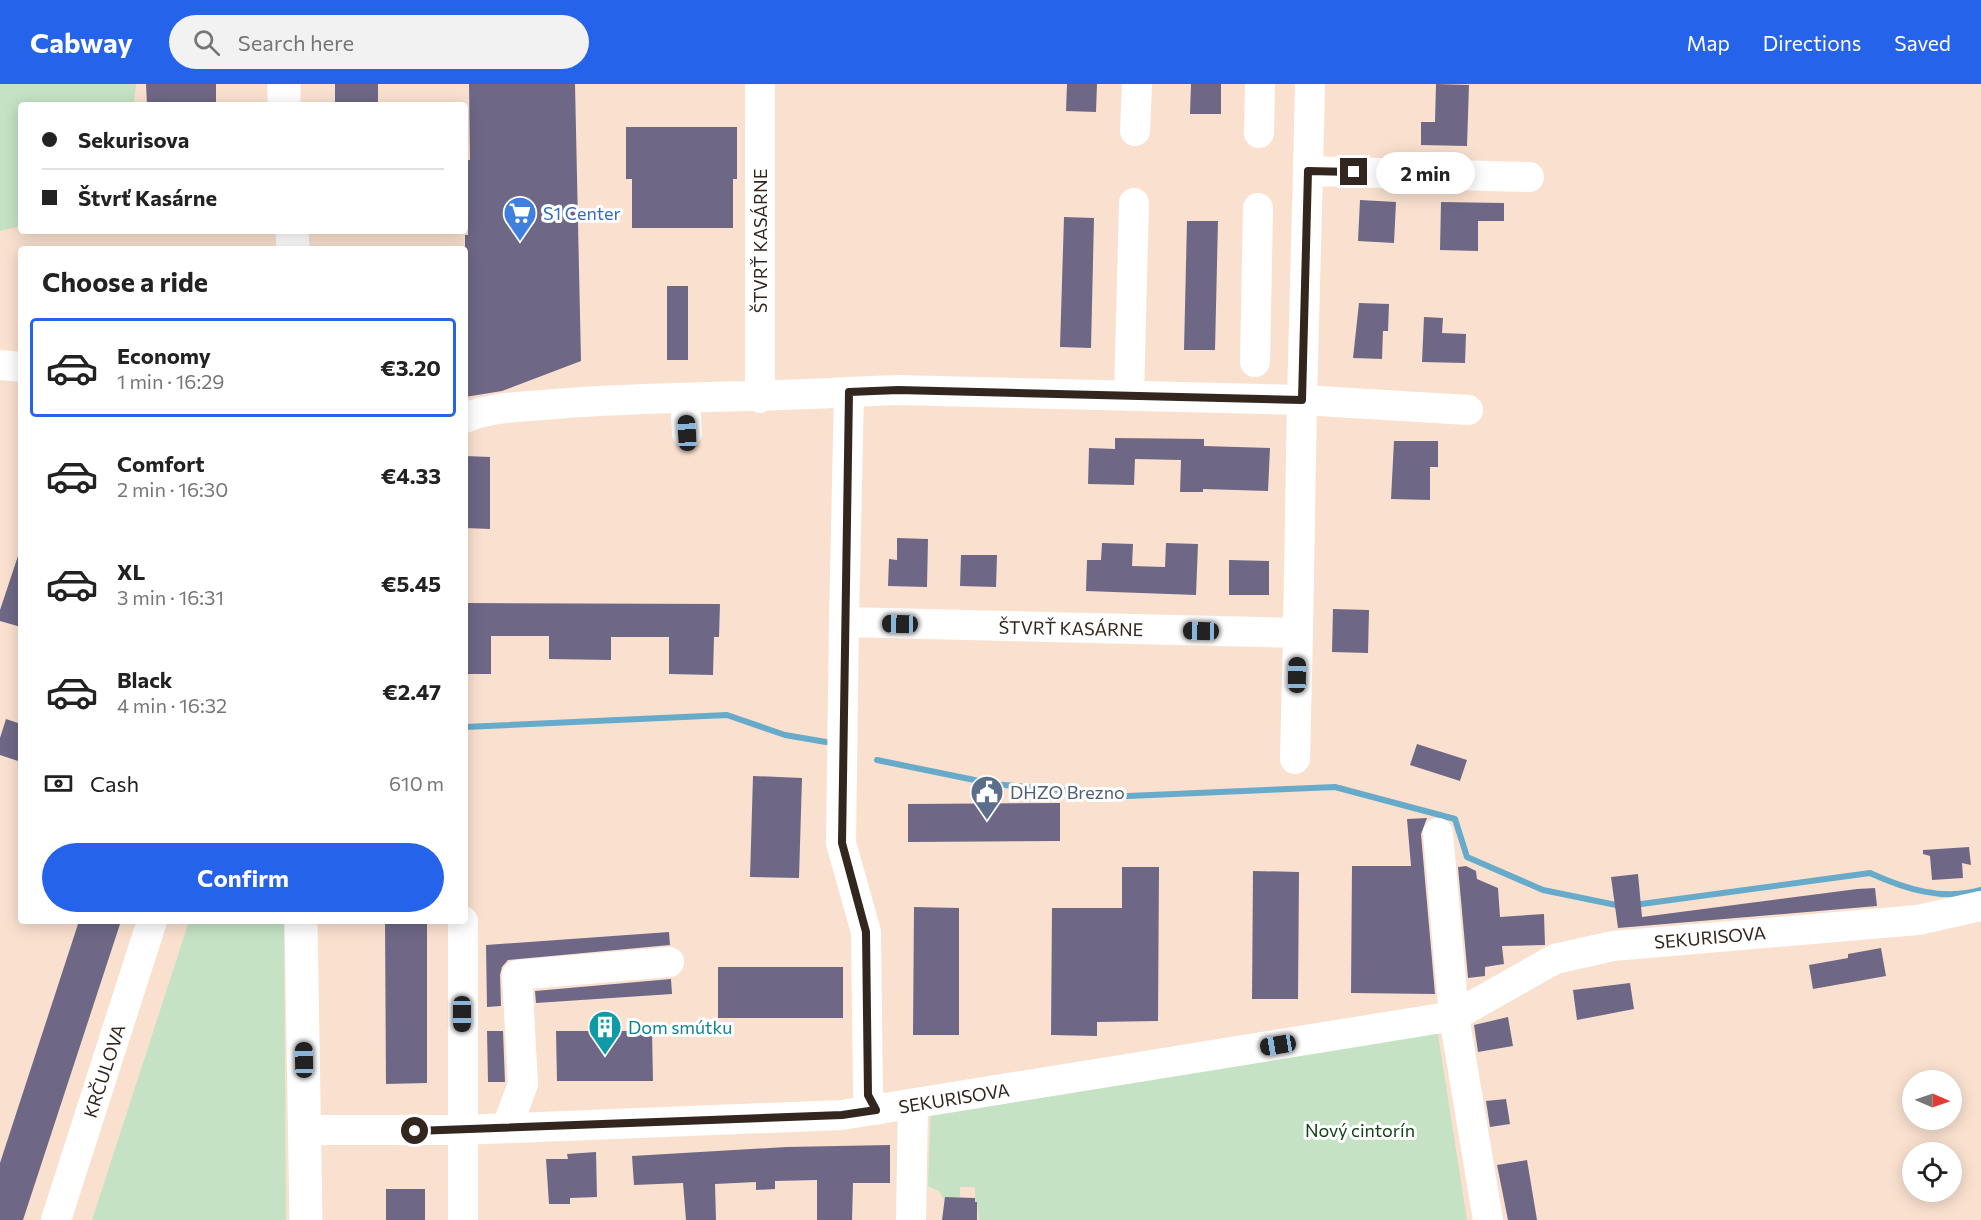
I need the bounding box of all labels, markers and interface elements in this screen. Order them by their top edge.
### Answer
search box [169,15,589,69]
text: Cabway [30,25,133,59]
icon: search [190,26,223,59]
text: Search here [238,29,354,56]
text: Map [1687,30,1730,55]
text: Directions [1763,30,1861,55]
text: Saved [1894,30,1951,55]
text: Sekurisova [78,126,189,153]
callout: 2 min [1375,151,1474,193]
route end [1340,158,1367,185]
text: 2 min [1401,161,1450,185]
street label: ŠTVRŤ KASÁRNE [749,169,771,313]
text: Štvrť Kasárne [78,184,217,211]
supermarket icon: S1 Center [502,195,538,242]
place label: S1 Center [543,202,621,224]
text: Choose a ride [42,265,208,298]
icon: car [45,341,99,395]
text: Economy [117,342,211,369]
text: €3.20 [380,354,441,381]
text: 1 min · 16:29 [117,369,224,393]
car [677,415,697,451]
icon: car [45,449,99,503]
text: Comfort [117,450,205,477]
text: €4.33 [381,462,441,489]
text: 2 min · 16:30 [117,477,228,501]
icon: car [45,557,99,611]
text: XL [117,558,145,585]
text: €5.45 [381,570,441,597]
text: 3 min · 16:31 [117,585,224,609]
car [882,615,918,633]
street label: ŠTVRŤ KASÁRNE [998,616,1144,640]
car [1183,622,1219,640]
car [1288,657,1306,693]
icon: car [45,665,99,719]
text: Black [117,666,172,693]
text: €2.47 [382,678,441,705]
text: 4 min · 16:32 [117,693,227,717]
icon: cash [42,767,75,800]
text: Cash [90,770,139,797]
text: 610 m [389,771,444,795]
public building icon: DHZO Brezno [969,774,1005,821]
place label: DHZO Brezno [1010,781,1125,803]
button: Confirm [42,843,444,912]
street label: SEKURISOVA [1653,921,1767,953]
car [453,996,471,1032]
building icon: Dom smútku [587,1009,623,1056]
place label: Dom smútku [628,1016,732,1038]
street label: KRČULOVA [79,1021,129,1121]
car [1259,1033,1297,1057]
car [295,1042,313,1078]
north arrow [1902,1070,1962,1130]
map controls [1902,1070,1962,1202]
street label: SEKURISOVA [897,1078,1011,1118]
route start [401,1117,428,1144]
park label: Nový cintorín [1305,1119,1415,1141]
button: locate [1902,1142,1962,1202]

